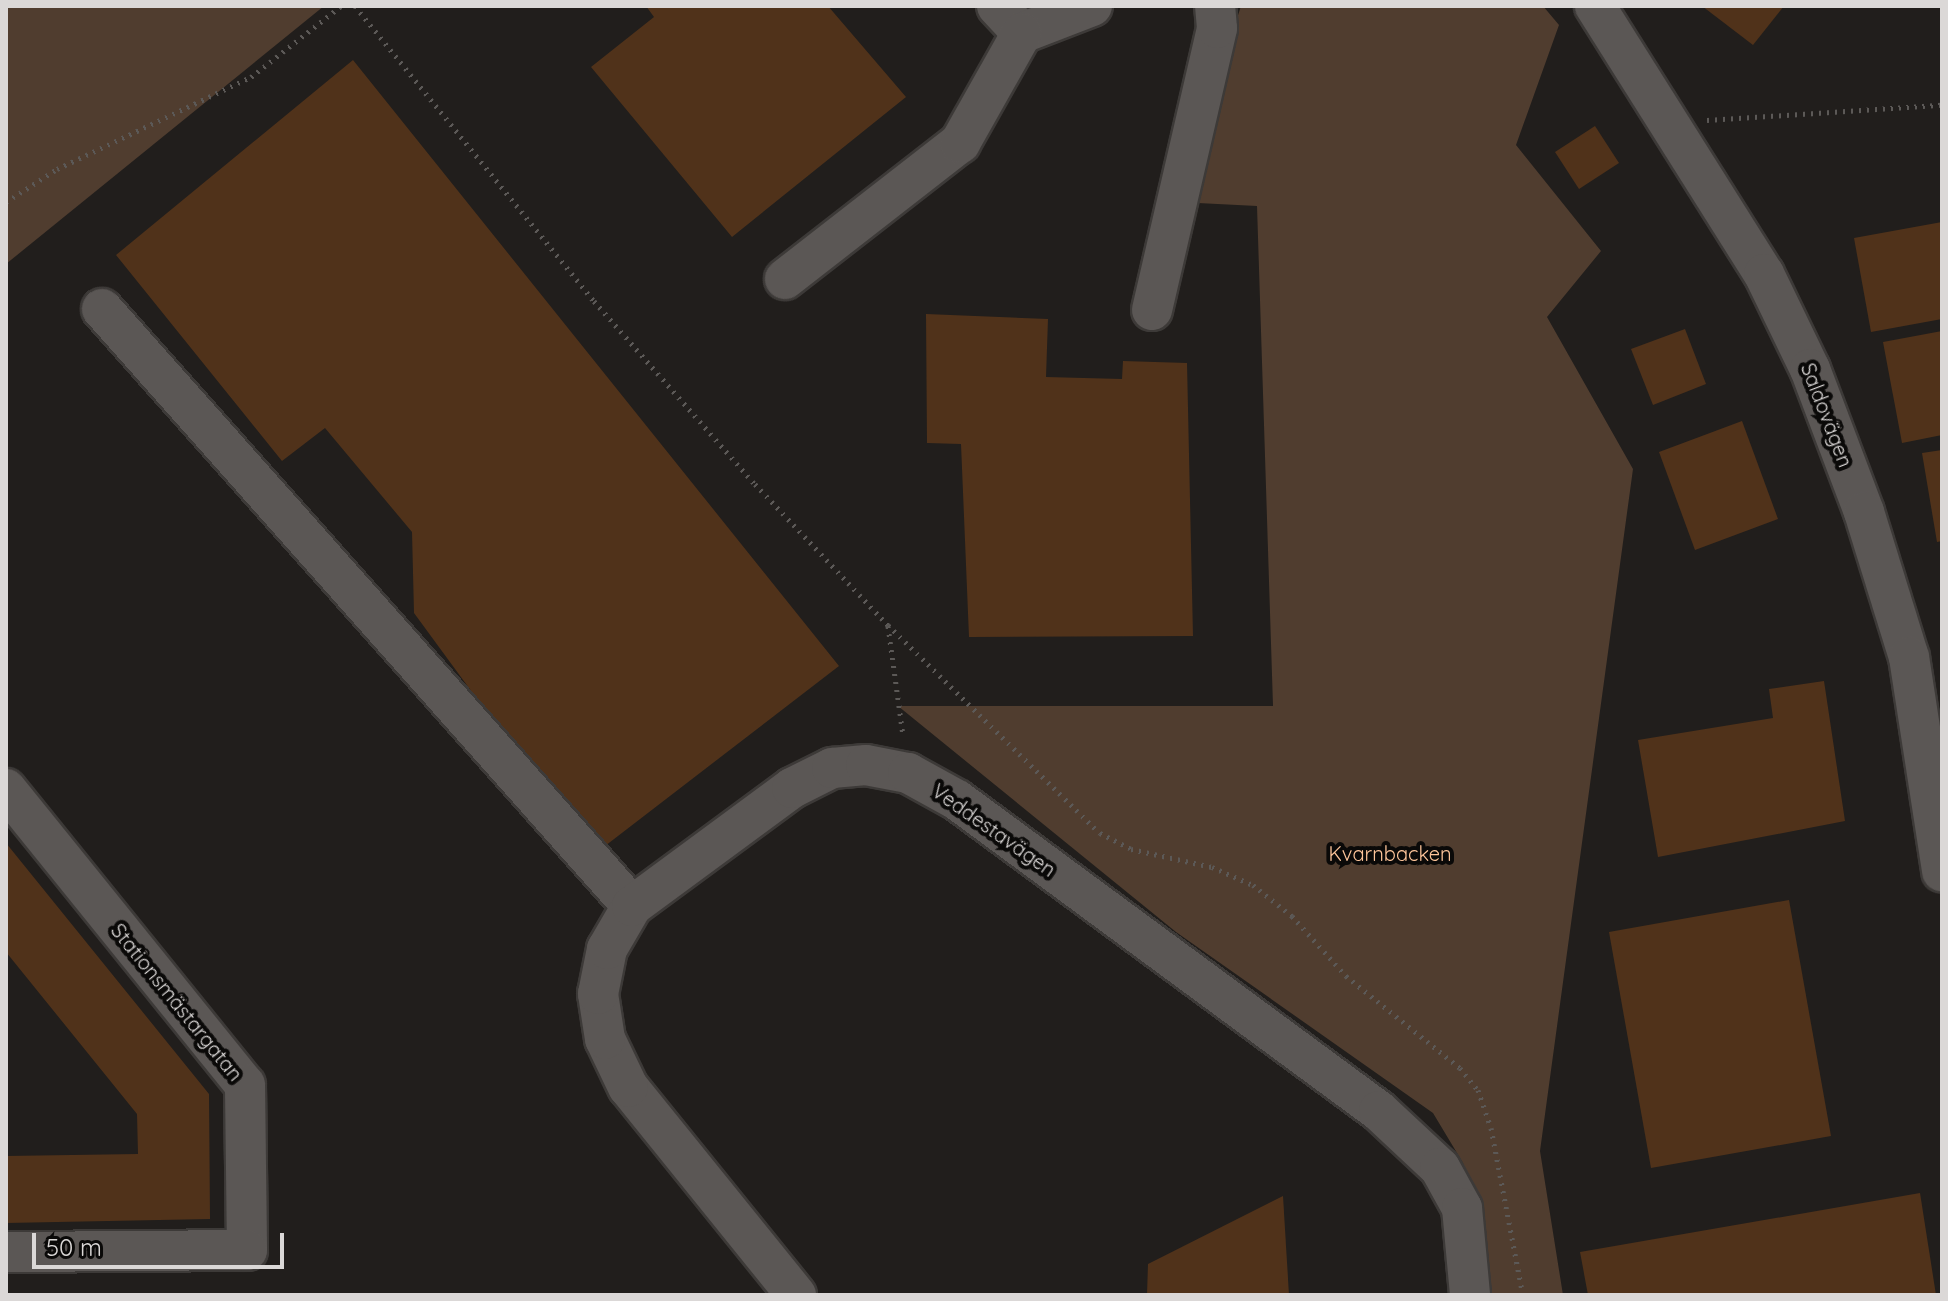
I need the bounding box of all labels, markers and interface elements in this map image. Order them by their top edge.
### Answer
street label: Saldovägen [1796,360,1858,470]
street label: Veddestavägen [928,778,1060,882]
park label: Kvarnbacken [1329,841,1451,865]
street label: Stationsmästargatan [106,919,248,1085]
scale bar [36,1217,288,1267]
text: 50 m [46,1232,102,1262]

